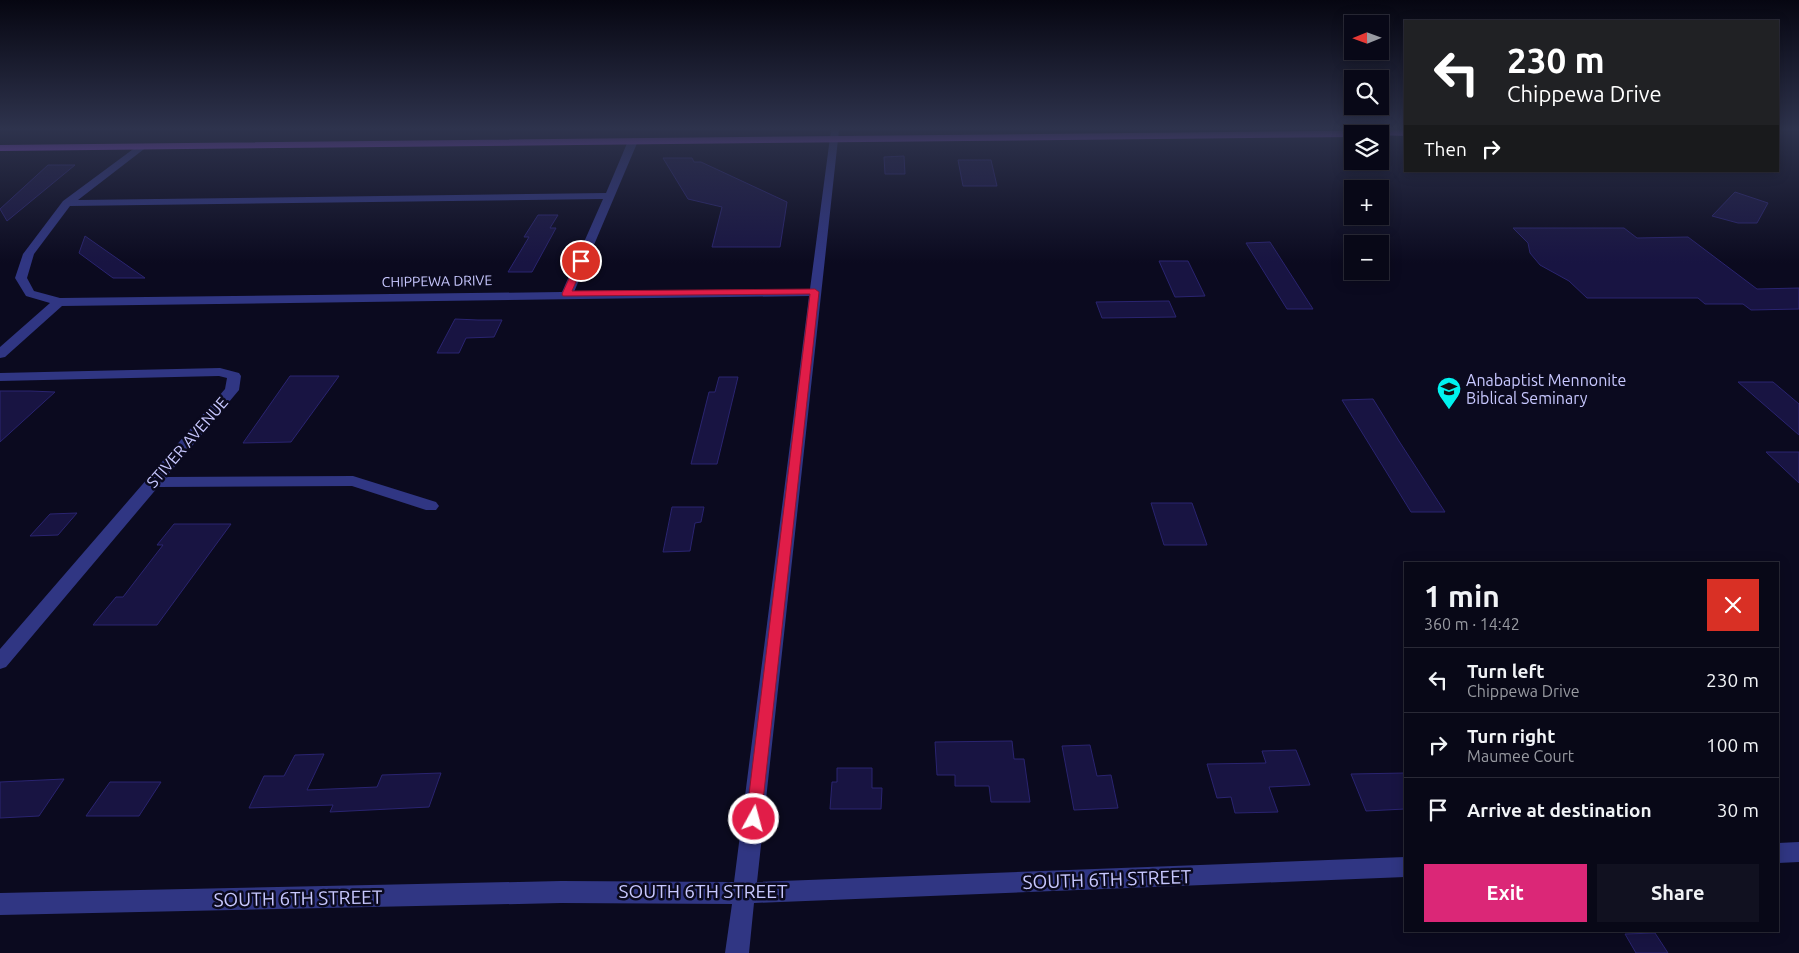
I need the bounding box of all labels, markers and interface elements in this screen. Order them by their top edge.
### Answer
north arrow [1344,15,1389,60]
map controls [1344,15,1389,280]
icon: left [1424,40,1489,105]
text: 230 m [1507,40,1605,80]
button: search [1344,70,1389,115]
text: Chippewa Drive [1507,81,1662,106]
button: layers [1344,125,1389,170]
icon: right [1477,135,1505,163]
text: Then [1424,138,1467,160]
button: + [1344,180,1389,225]
button: − [1344,235,1389,280]
pin [560,240,602,282]
icon: arrive [567,247,595,275]
street label: CHIPPEWA DRIVE [382,272,493,290]
place label: Anabaptist Mennonite Biblical Seminary [1466,371,1626,407]
school or university icon: Anabaptist Mennonite Biblical Seminary [1436,376,1462,410]
street label: STIVER AVENUE [143,393,231,491]
text: 1 min [1424,579,1500,613]
button: close [1707,579,1759,631]
text: 360 m · 14:42 [1424,615,1520,633]
text: Turn left [1467,660,1545,682]
icon: left [1424,666,1452,694]
text: 230 m [1706,669,1759,691]
text: Chippewa Drive [1467,682,1580,700]
text: Turn right [1467,725,1555,747]
icon: right [1424,731,1452,759]
text: 100 m [1706,734,1759,756]
text: Maumee Court [1467,747,1574,765]
position arrow [727,792,779,844]
icon: arrive [1424,796,1452,824]
text: Arrive at destination [1467,799,1652,821]
text: 30 m [1717,799,1759,821]
button: Exit [1424,864,1587,922]
button: Share [1597,864,1759,922]
street label: SOUTH 6TH STREET [1022,865,1192,893]
street label: SOUTH 6TH STREET [619,880,788,902]
street label: SOUTH 6TH STREET [213,886,383,910]

